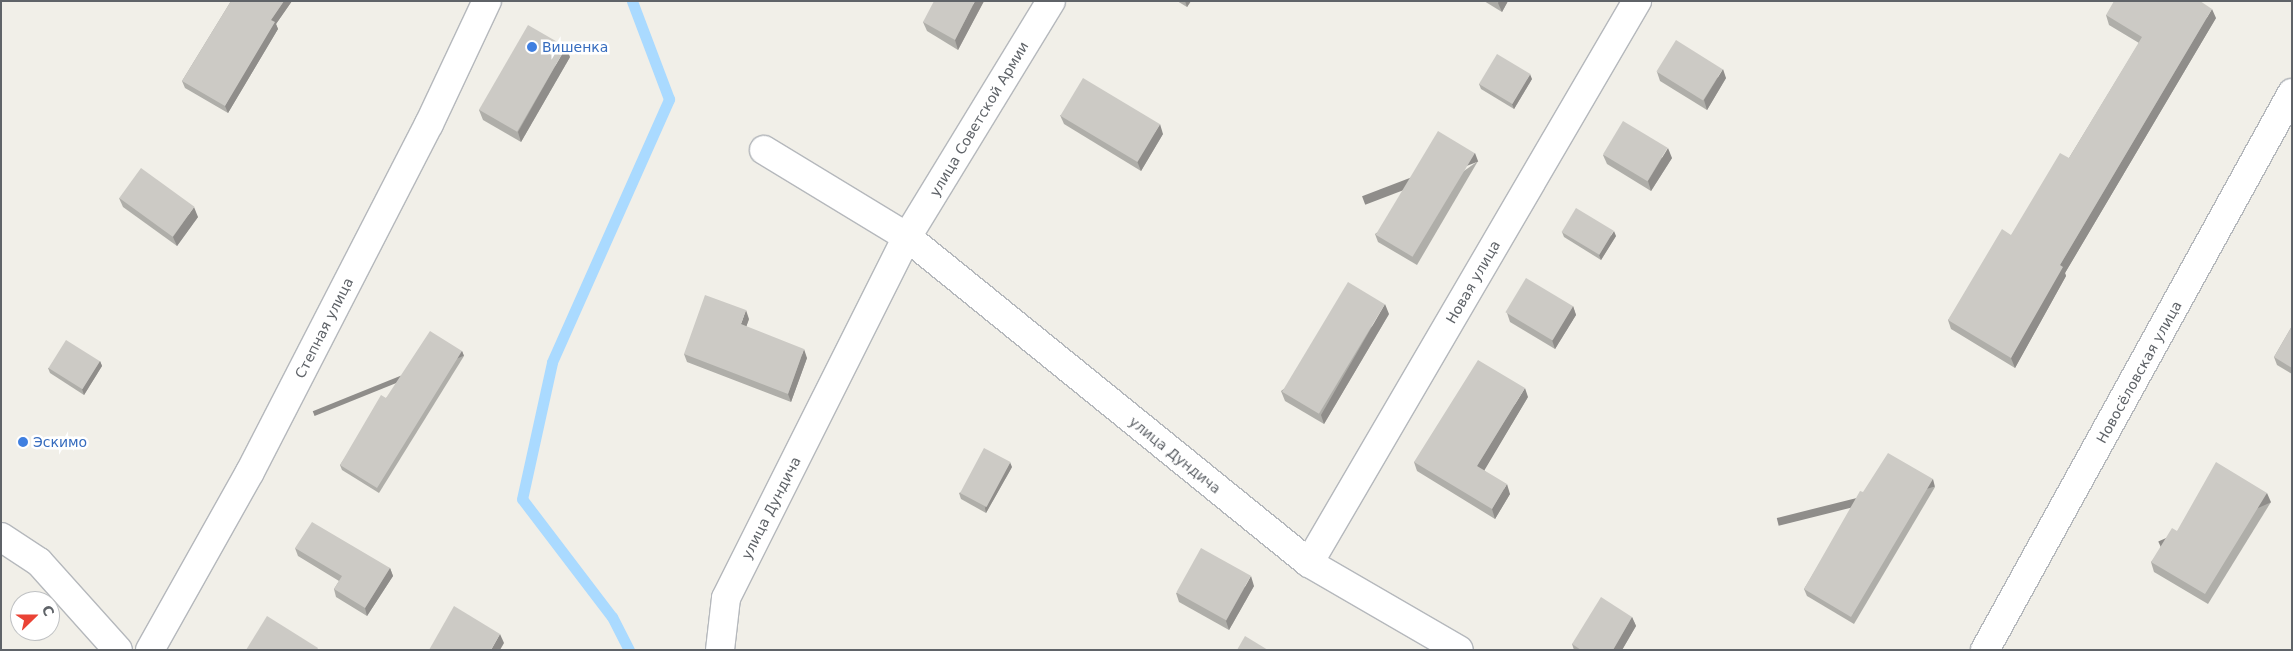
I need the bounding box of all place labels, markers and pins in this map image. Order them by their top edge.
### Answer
place label: Вишенка [542,39,608,55]
marker: Вишенка [526,41,538,53]
place label: Эскимо [33,434,87,450]
marker: Эскимо [17,436,29,448]

